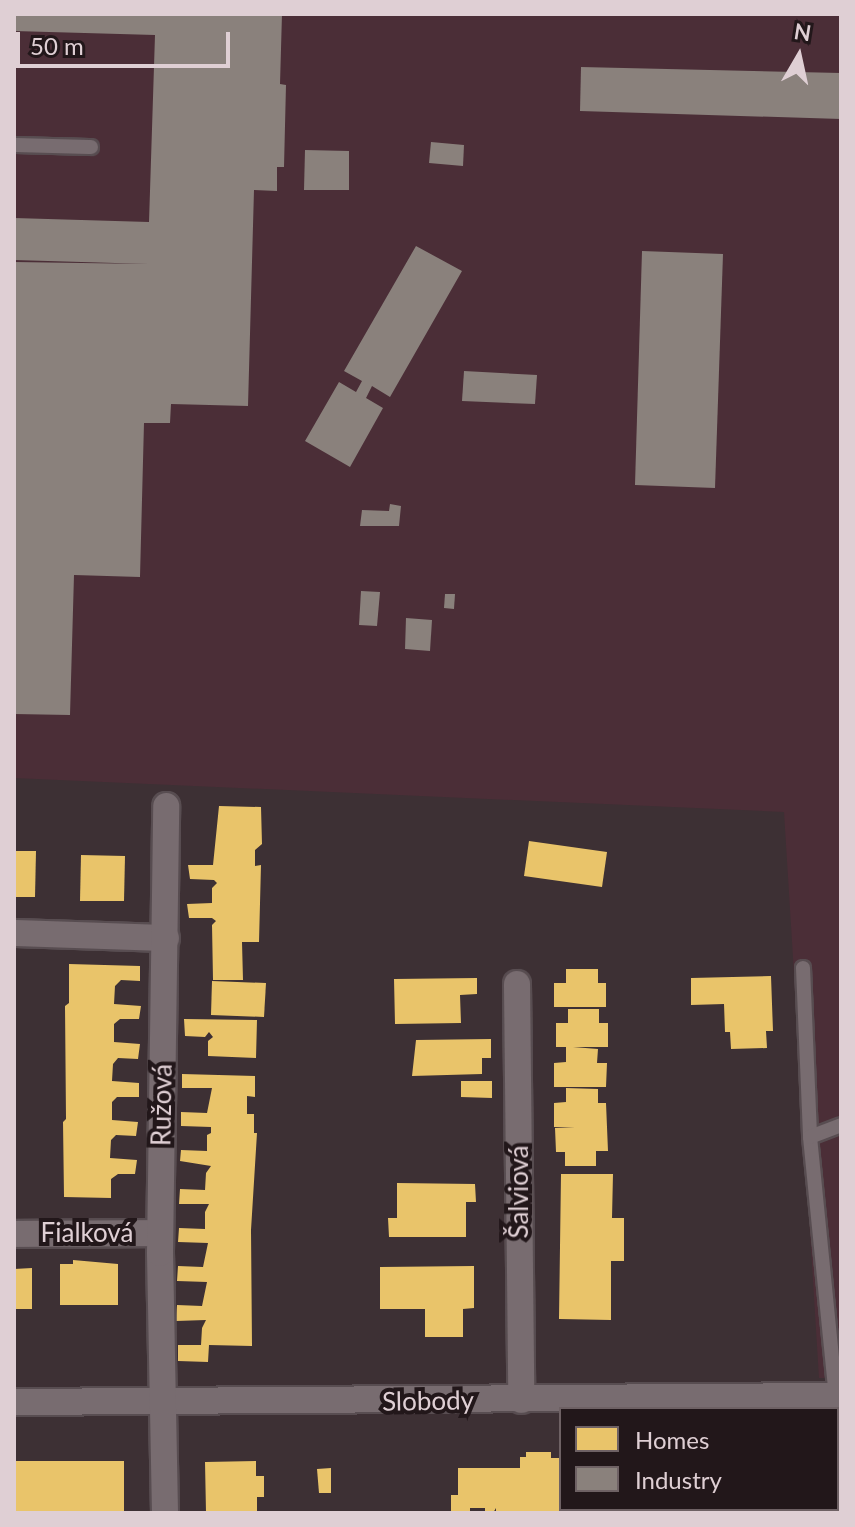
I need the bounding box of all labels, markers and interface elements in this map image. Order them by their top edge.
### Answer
scale bar [20,16,234,66]
north arrow [759,16,839,96]
text: N [792,17,813,46]
text: 50 m [30,31,84,60]
street label: Ružová [146,1064,178,1146]
street label: Šalviová [503,1145,535,1239]
street label: Fialková [41,1217,133,1249]
street label: Slobody [382,1385,474,1417]
legend [559,1407,839,1511]
text: Homes [635,1425,709,1454]
text: Industry [635,1465,722,1494]

